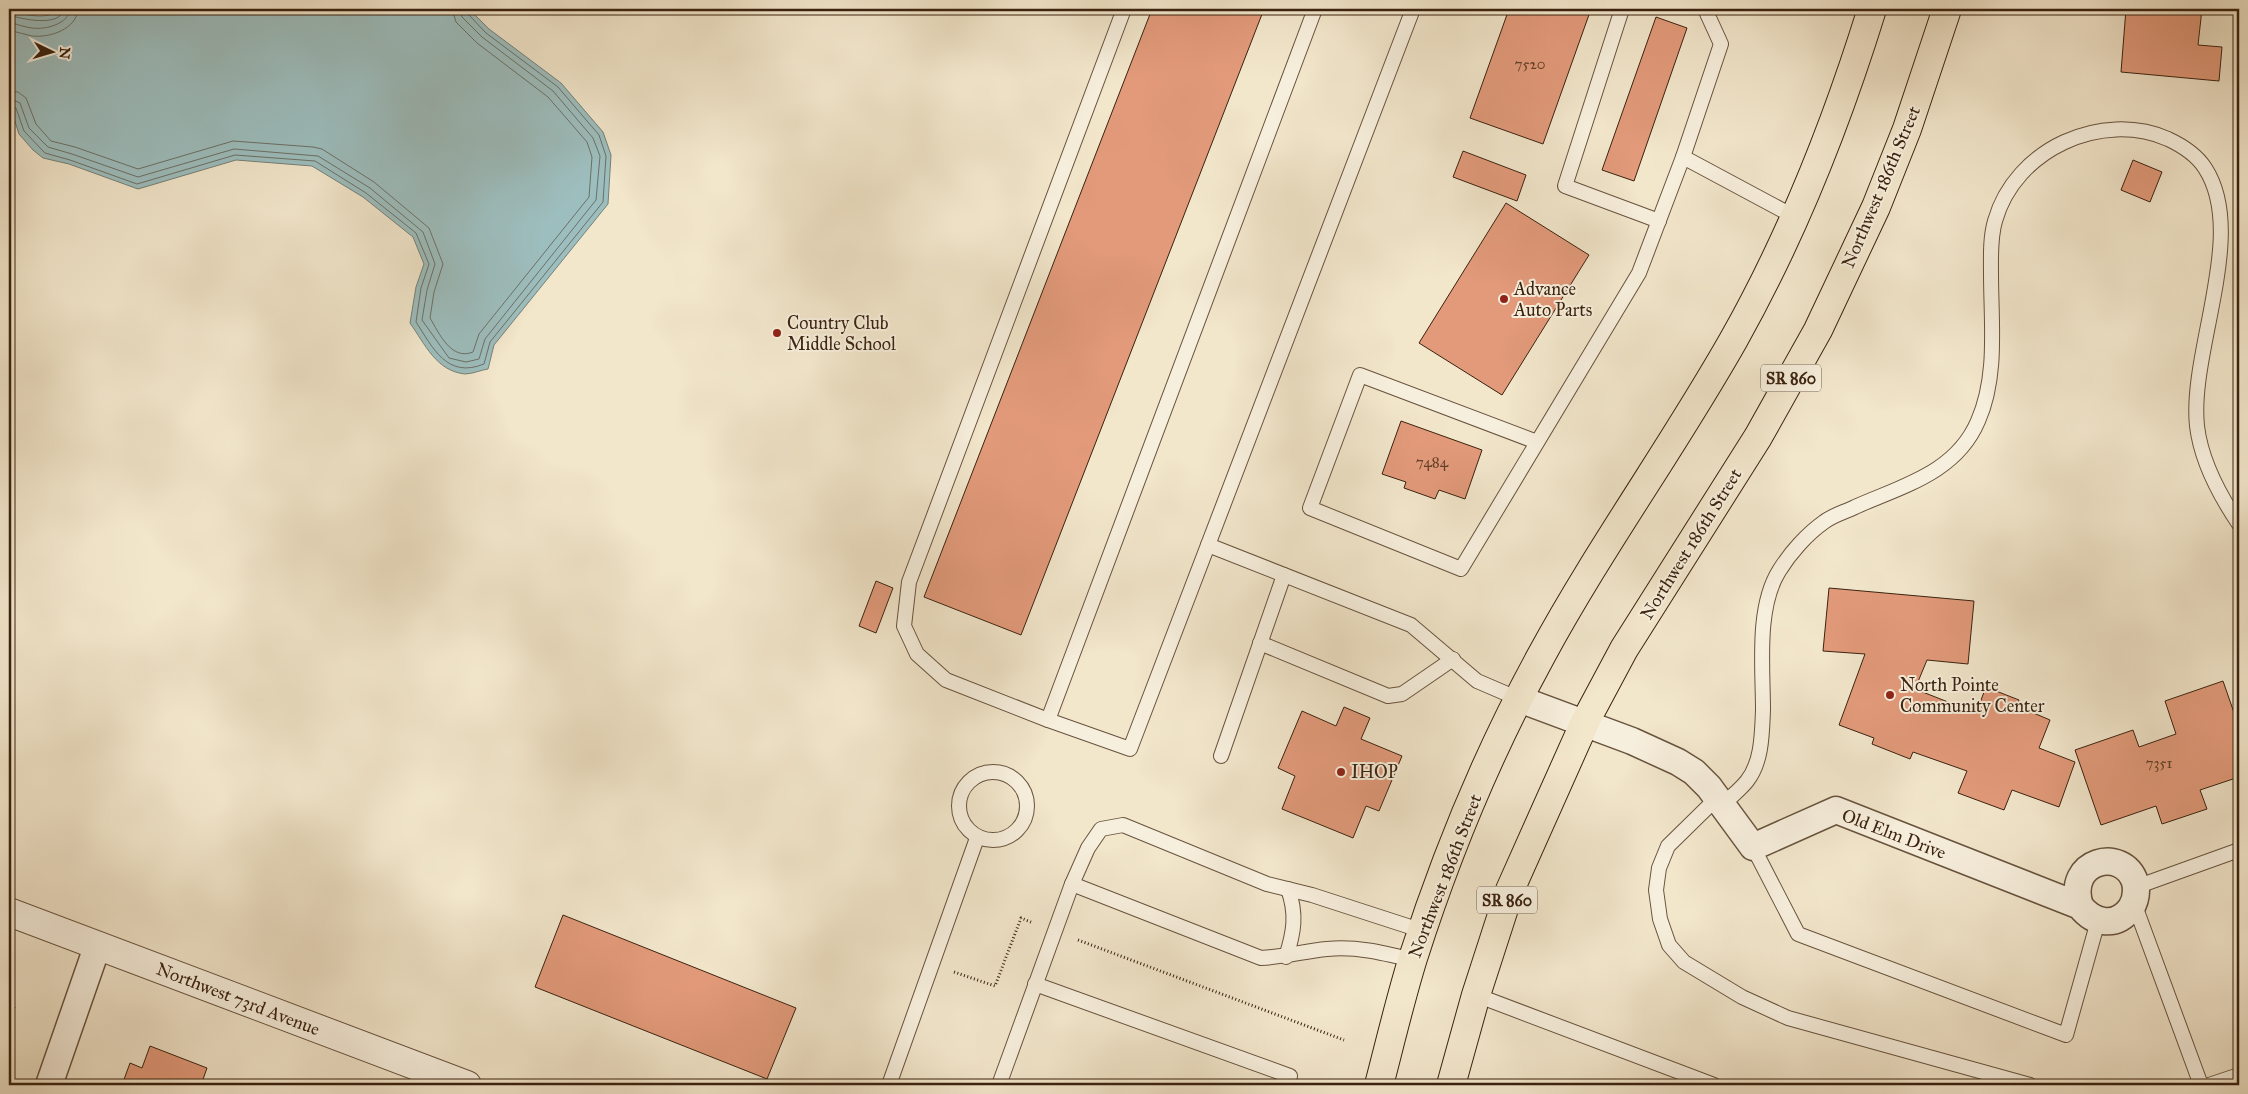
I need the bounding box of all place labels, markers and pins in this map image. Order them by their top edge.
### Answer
place label: Advance Auto Parts [1513,278,1592,321]
marker: Advance Auto Parts [1498,293,1510,305]
place label: Country Club Middle School [787,312,896,355]
marker: Country Club Middle School [771,327,783,339]
place label: North Pointe Community Center [1900,674,2045,717]
marker: North Pointe Community Center [1884,689,1896,701]
place label: IHOP [1351,761,1398,783]
marker: IHOP [1335,766,1347,778]

